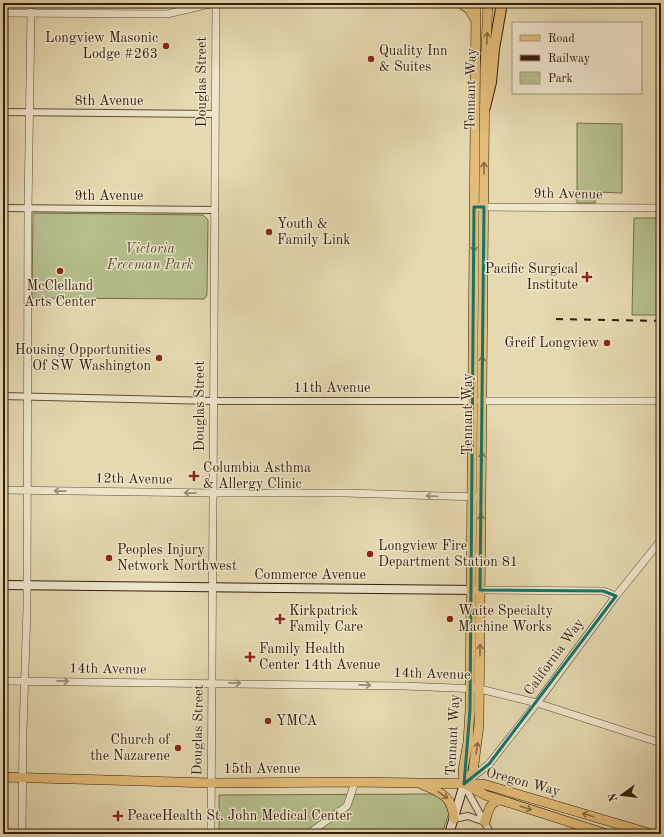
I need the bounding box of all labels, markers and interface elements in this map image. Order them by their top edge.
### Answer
legend [512,22,642,94]
place label: Longview Masonic Lodge #263 [45,31,158,61]
one-way arrow [483,32,490,45]
text: Road [548,33,575,45]
street label: Douglas Street [195,37,209,127]
marker: Longview Masonic Lodge #263 [161,41,171,51]
place label: Quality Inn & Suites [379,44,448,74]
street label: Tennant Way [463,47,479,130]
text: Railway [548,53,591,65]
marker: Quality Inn & Suites [366,54,376,64]
text: Park [548,73,573,85]
street label: 8th Avenue [74,94,144,108]
one-way arrow [480,162,488,175]
street label: 9th Avenue [533,186,603,202]
street label: 9th Avenue [74,189,144,203]
place label: Youth & Family Link [277,217,351,247]
marker: Youth & Family Link [264,227,274,237]
one-way arrow [470,239,478,252]
park label: Victoria Freeman Park [106,242,193,272]
place label: Pacific Surgical Institute [485,262,578,292]
marker: McClelland Arts Center [55,266,65,276]
marker: Pacific Surgical Institute [581,271,593,283]
place label: McClelland Arts Center [24,279,96,309]
place label: Greif Longview [504,336,599,350]
marker: Greif Longview [602,338,612,348]
place label: Housing Opportunities Of SW Washington [15,343,151,373]
marker: Housing Opportunities Of SW Washington [154,353,164,363]
one-way arrow [478,356,486,369]
street label: Douglas Street [193,361,207,451]
street label: Tennant Way [461,372,475,455]
street label: 11th Avenue [293,381,371,395]
one-way arrow [478,452,485,465]
place label: Columbia Asthma & Allergy Clinic [203,461,311,491]
marker: Columbia Asthma & Allergy Clinic [188,470,200,482]
street label: 12th Avenue [95,471,173,487]
one-way arrow [54,487,67,495]
one-way arrow [184,489,197,497]
one-way arrow [426,492,439,500]
one-way arrow [477,514,485,527]
place label: Longview Fire Department Station 81 [378,539,518,569]
place label: Peoples Injury Network Northwest [117,543,237,573]
marker: Longview Fire Department Station 81 [365,549,375,559]
marker: Peoples Injury Network Northwest [104,553,114,563]
street label: Commerce Avenue [254,568,366,582]
place label: Kirkpatrick Family Care [289,604,363,634]
place label: Waite Specialty Machine Works [458,604,554,634]
marker: Kirkpatrick Family Care [274,613,286,625]
marker: Waite Specialty Machine Works [445,614,455,624]
street label: California Way [522,615,587,698]
place label: Family Health Center 14th Avenue [259,642,381,672]
one-way arrow [476,644,484,657]
marker: Family Health Center 14th Avenue [244,651,256,663]
street label: 14th Avenue [69,661,147,677]
street label: 14th Avenue [393,666,471,682]
one-way arrow [56,678,69,685]
one-way arrow [228,679,241,687]
one-way arrow [358,681,371,689]
street label: Douglas Street [190,684,206,775]
street label: Tennant Way [444,693,462,776]
place label: YMCA [276,714,318,728]
marker: YMCA [263,716,273,726]
place label: Church of the Nazarene [90,733,171,763]
one-way arrow [473,742,481,755]
marker: Church of the Nazarene [173,743,183,753]
street label: 15th Avenue [223,762,301,776]
street label: Oregon Way [485,765,562,799]
north arrow [602,775,642,815]
one-way arrow [437,791,448,800]
text: N [607,791,620,803]
one-way arrow [519,805,532,812]
place label: PeaceHealth St. John Medical Center [127,809,352,823]
marker: PeaceHealth St. John Medical Center [112,810,124,822]
one-way arrow [582,811,595,818]

